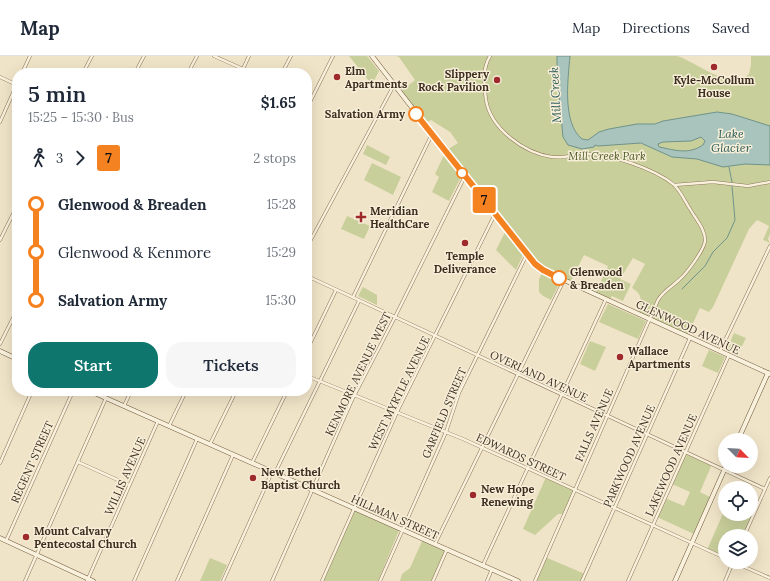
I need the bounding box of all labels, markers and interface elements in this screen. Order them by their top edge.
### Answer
text: Map [20,16,60,40]
text: Map [572,19,600,37]
text: Directions [622,19,690,37]
text: Saved [712,19,750,37]
marker: Kyle-McCollum House [709,62,719,72]
place label: Elm Apartments [345,64,407,91]
place label: Slippery Rock Pavilion [418,67,490,94]
water label: Mill Creek [546,67,564,123]
marker: Elm Apartments [332,72,342,82]
place label: Kyle-McCollum House [674,73,754,100]
marker: Slippery Rock Pavilion [492,75,502,85]
text: 5 min [28,80,86,108]
text: $1.65 [261,93,296,112]
marker: Salvation Army [408,106,424,122]
place label: Salvation Army [325,107,406,121]
text: 15:25 – 15:30 · Bus [28,109,134,126]
water label: Lake Glacier [711,126,751,155]
icon: walk [28,147,50,169]
icon: forward [69,147,91,169]
text: 7 [105,149,112,167]
park label: Mill Creek Park [568,149,646,163]
text: 3 [56,150,63,167]
text: 2 stops [253,150,296,167]
unlabelled marker [456,167,468,179]
line badge: 7 [471,187,497,213]
text: 7 [481,191,487,209]
text: Glenwood & Breaden [58,195,207,214]
text: 15:28 [267,196,296,213]
place label: Meridian HealthCare [370,204,429,231]
marker: Meridian HealthCare [355,211,367,223]
marker: Temple Deliverance [460,238,470,248]
text: Glenwood & Kenmore [58,243,211,262]
text: 15:29 [266,244,296,261]
place label: Temple Deliverance [434,249,496,276]
place label: Glenwood & Breaden [570,265,624,292]
marker: Glenwood & Breaden [551,270,567,286]
text: Salvation Army [58,291,167,310]
text: 15:30 [266,292,296,309]
street label: GLENWOOD AVENUE [634,297,742,357]
street label: KENMORE AVENUE WEST [322,310,394,438]
street label: WEST MYRTLE AVENUE [365,334,433,452]
button: Start [28,342,158,388]
button: Tickets [166,342,296,388]
place label: Wallace Apartments [628,344,690,371]
street label: OVERLAND AVENUE [488,347,590,405]
marker: Wallace Apartments [615,352,625,362]
street label: GARFIELD STREET [419,366,469,460]
street label: FALLS AVENUE [572,386,616,464]
street label: PARKWOOD AVENUE [600,402,658,509]
street label: LAKEWOOD AVENUE [642,411,700,519]
street label: REGENT STREET [8,419,56,505]
street label: EDWARDS STREET [474,430,568,484]
north arrow [718,433,758,473]
map controls [718,433,758,569]
street label: WILLIS AVENUE [101,435,149,517]
place label: New Bethel Baptist Church [261,465,341,492]
marker: New Bethel Baptist Church [248,473,258,483]
button: locate [718,481,758,521]
place label: New Hope Renewing [481,482,534,509]
marker: New Hope Renewing [468,490,478,500]
street label: HILLMAN STREET [349,491,441,543]
place label: Mount Calvary Pentecostal Church [34,524,137,551]
button: layers [718,529,758,569]
marker: Mount Calvary Pentecostal Church [21,532,31,542]

